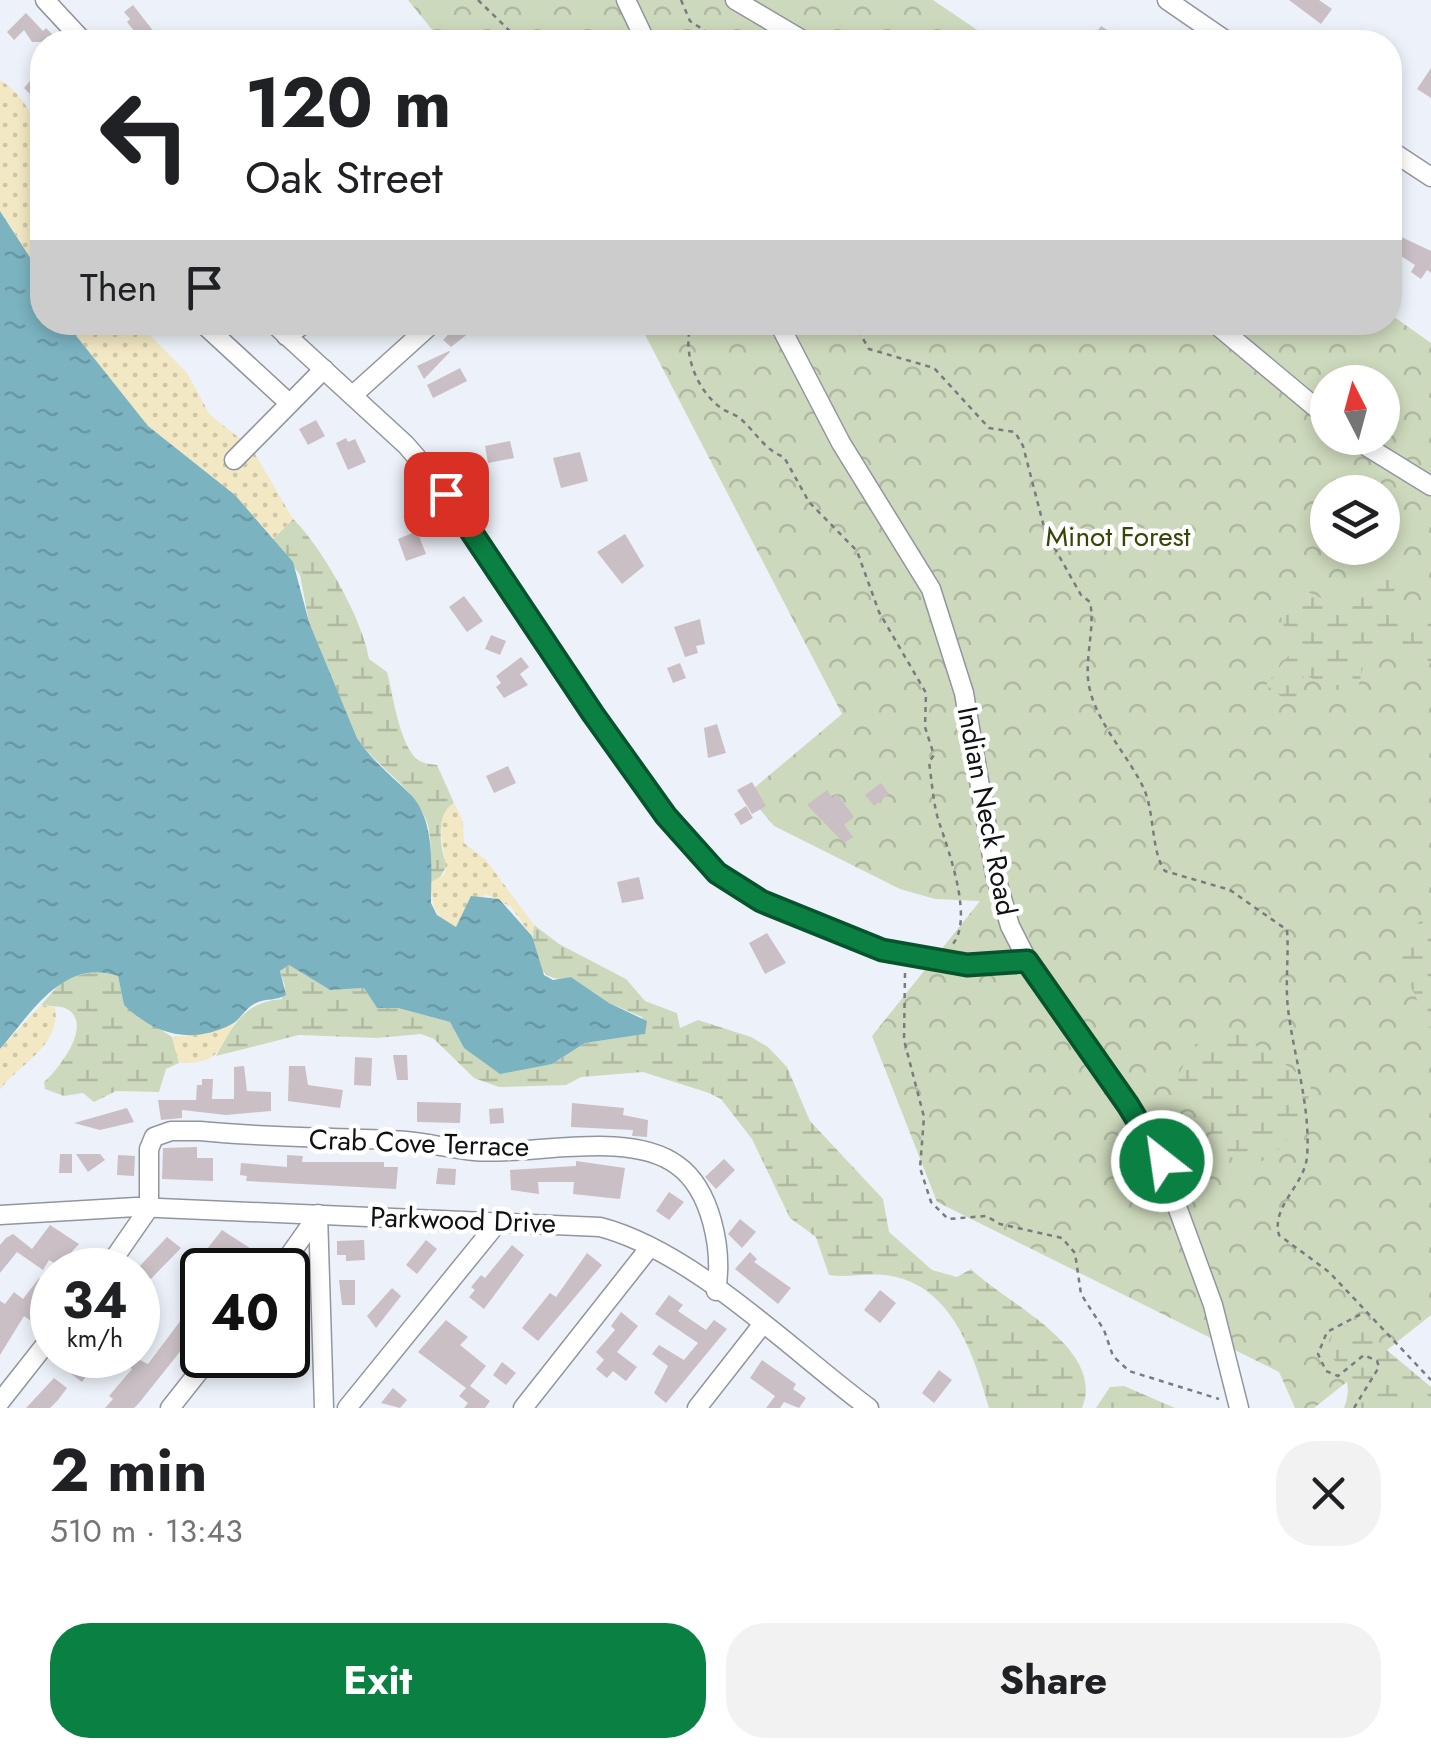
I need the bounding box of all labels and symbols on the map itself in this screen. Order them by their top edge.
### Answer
north arrow [1310,365,1400,455]
pin [404,452,489,537]
park label: Minot Forest [1045,516,1191,557]
street label: Indian Neck Road [947,703,1027,919]
position arrow [1110,1109,1214,1213]
street label: Crab Cove Terrace [308,1119,530,1167]
street label: Parkwood Drive [369,1196,557,1244]
speed limit sign: 40 [180,1248,310,1378]

